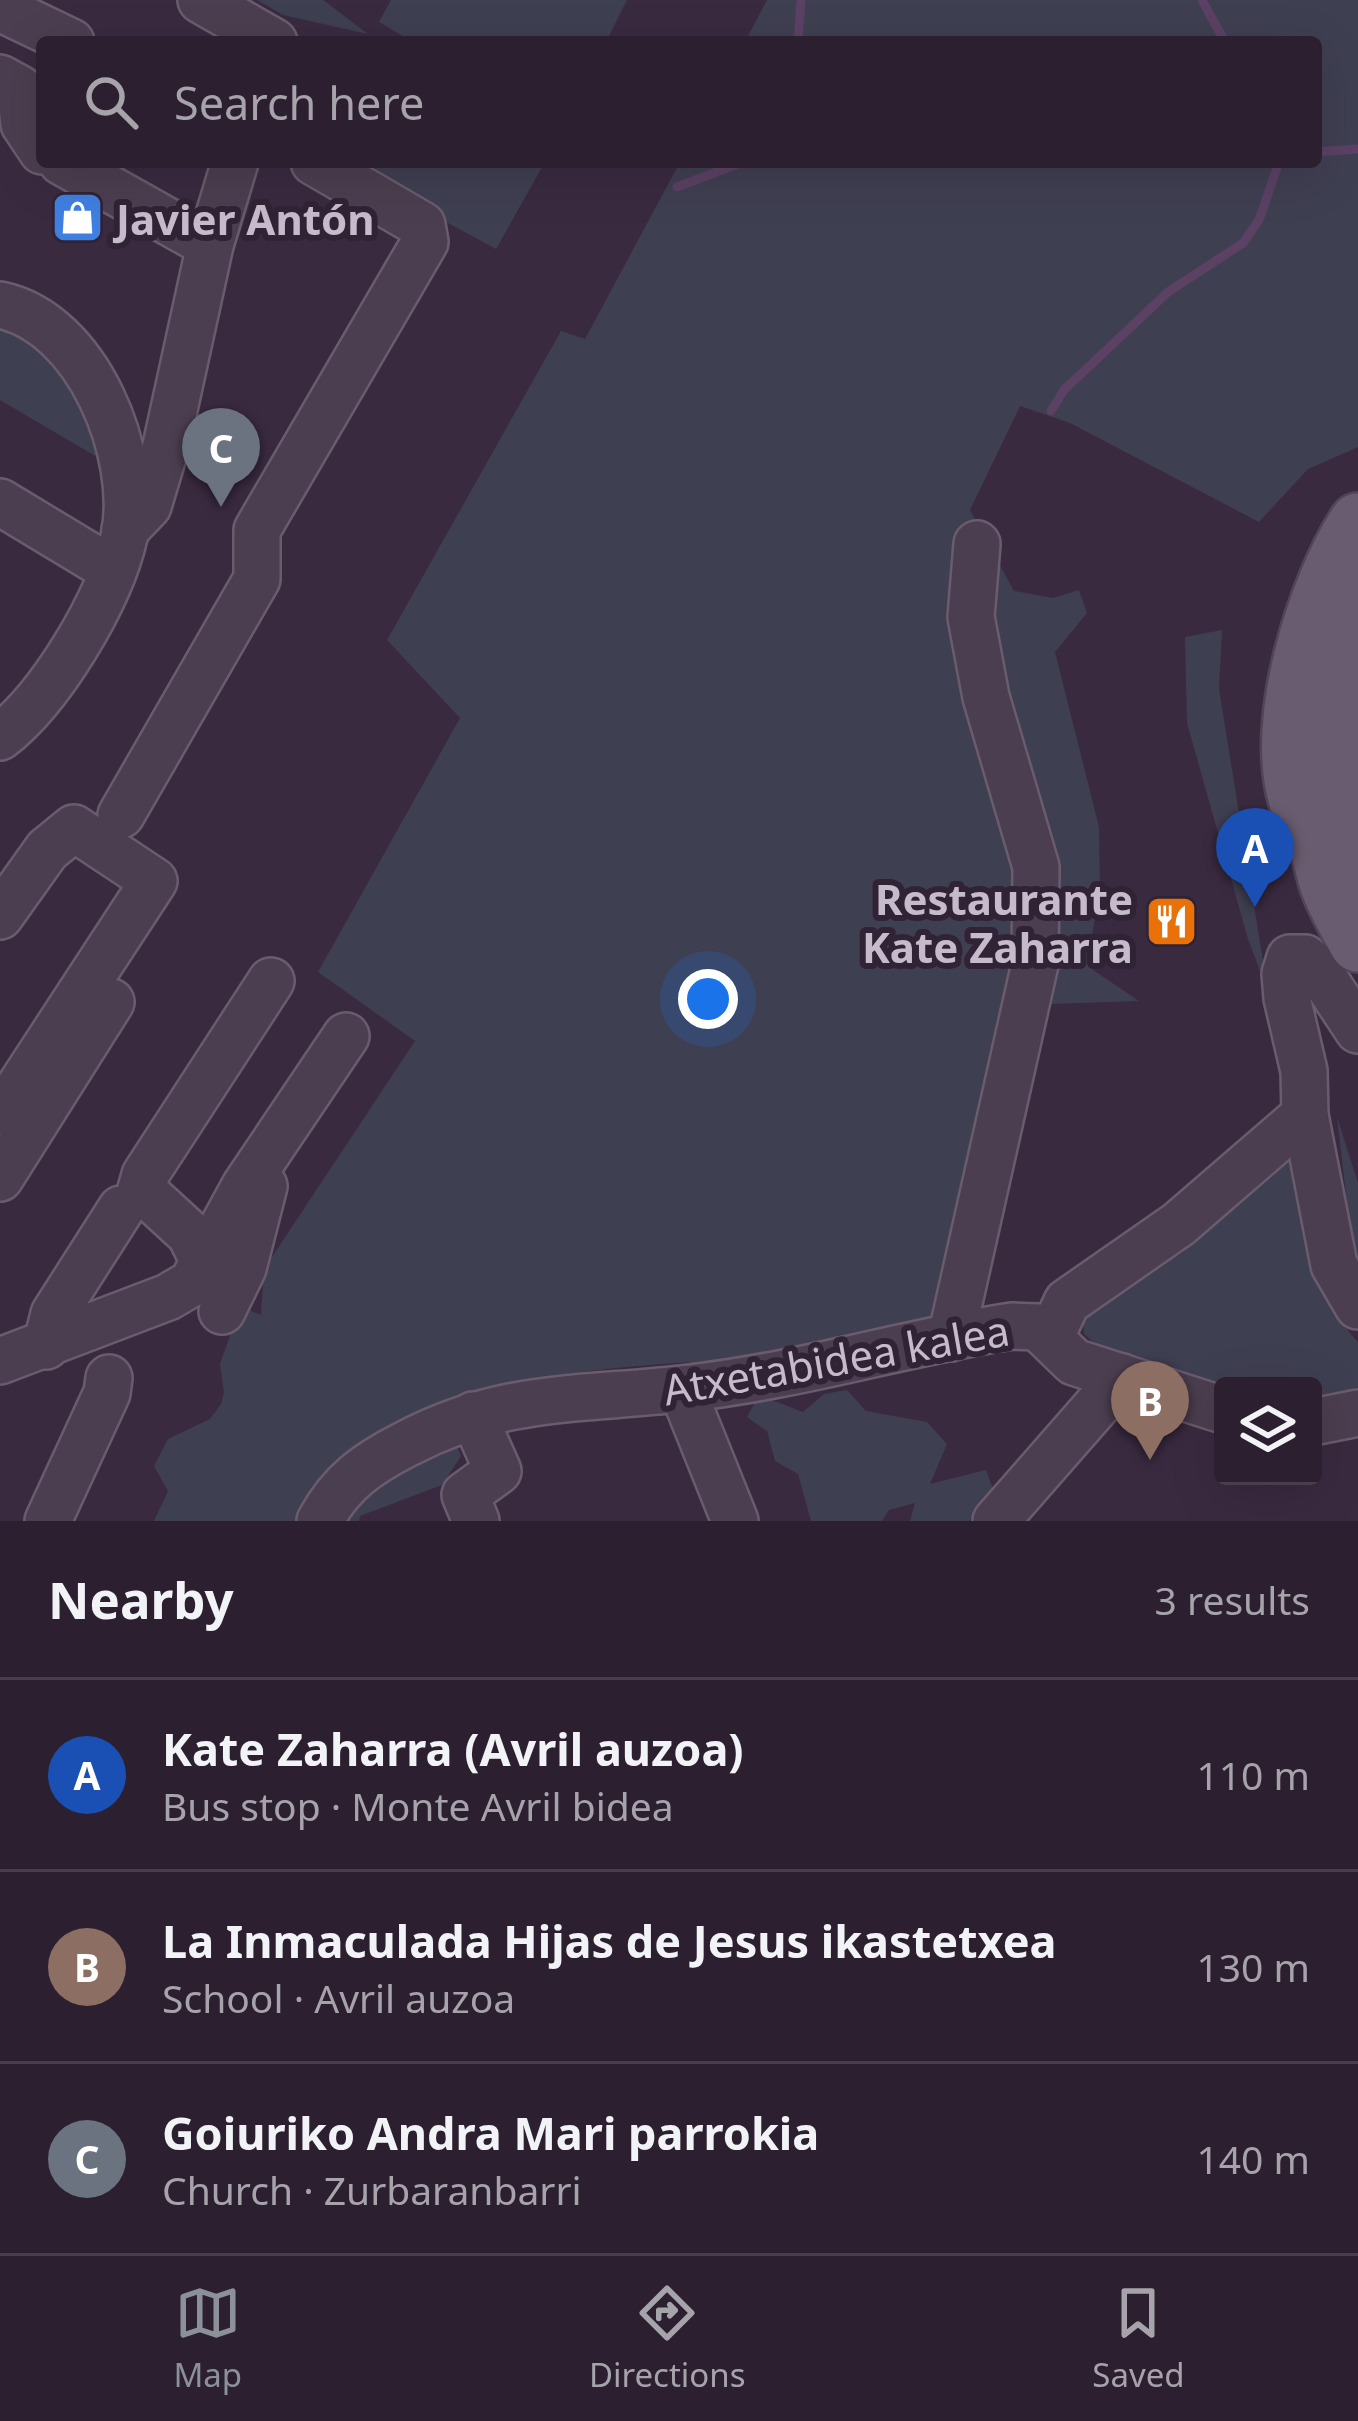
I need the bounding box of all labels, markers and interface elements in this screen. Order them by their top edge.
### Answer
search box [36,36,1322,168]
icon: search [78,69,144,135]
text: Search here [174,72,424,133]
shop icon: Javier Antón [49,190,105,246]
place label: Javier Antón [112,190,375,247]
pin: C [182,408,260,507]
pin: A [1216,808,1294,907]
place label: Restaurante Kate Zaharra [862,870,1133,975]
restaurant icon: Restaurante Kate Zaharra [1144,894,1200,950]
your location [678,969,738,1029]
street label: Atxetabidea kalea [658,1300,1014,1418]
pin: B [1111,1361,1189,1460]
map controls [1214,1377,1322,1485]
button: layers [1214,1377,1322,1485]
text: Nearby [48,1564,234,1634]
text: 3 results [1155,1573,1310,1626]
text: Kate Zaharra (Avril auzoa) [162,1718,744,1779]
text: A [74,1748,101,1801]
text: 110 m [1196,1748,1310,1801]
text: Bus stop · Monte Avril bidea [162,1779,674,1832]
text: La Inmaculada Hijas de Jesus ikastetxea [162,1910,1057,1971]
text: B [74,1940,100,1993]
text: 130 m [1196,1940,1310,1993]
text: School · Avril auzoa [162,1971,515,2024]
text: Goiuriko Andra Mari parrokia [162,2102,819,2163]
text: C [74,2132,100,2185]
text: 140 m [1196,2132,1310,2185]
text: Church · Zurbaranbarri [162,2163,582,2216]
tab: Map [173,2280,242,2397]
tab: Directions [589,2280,746,2397]
tab: Saved [1092,2280,1185,2397]

